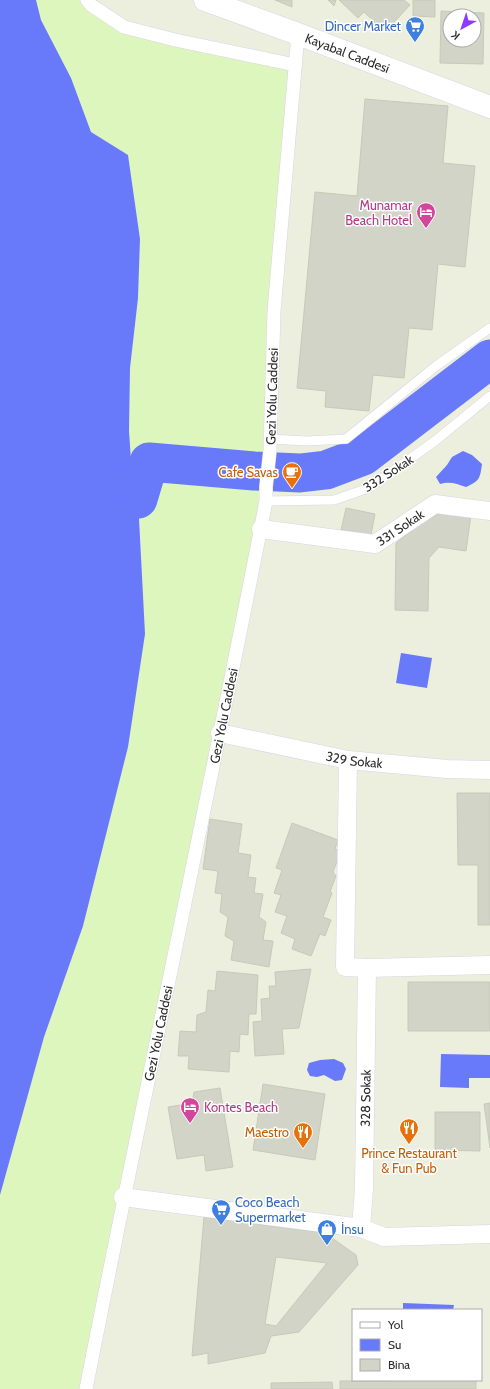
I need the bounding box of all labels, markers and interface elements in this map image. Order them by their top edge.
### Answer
north arrow [442,8,482,48]
supermarket icon: Dincer Market [404,15,426,43]
place label: Dincer Market [325,18,402,34]
text: K [448,28,463,43]
street label: Kayabal Caddesi [303,30,392,76]
place label: Munamar Beach Hotel [345,197,413,228]
hotel icon: Munamar Beach Hotel [415,201,437,229]
street label: Gezi Yolu Caddesi [262,348,281,445]
street label: 332 Sokak [360,451,416,495]
cafe icon: Cafe Savas [281,461,303,489]
place label: Cafe Savas [219,464,279,480]
street label: 331 Sokak [373,506,427,549]
street label: Gezi Yolu Caddesi [206,667,241,765]
street label: 329 Sokak [325,748,383,771]
street label: Gezi Yolu Caddesi [140,984,176,1082]
street label: 328 Sokak [357,1069,374,1127]
hotel icon: Kontes Beach [179,1096,201,1124]
place label: Kontes Beach [204,1099,278,1115]
restaurant icon: Prince Restaurant & Fun Pub [398,1117,420,1145]
restaurant icon: Maestro [292,1121,314,1149]
place label: Maestro [245,1124,289,1140]
place label: Prince Restaurant & Fun Pub [361,1145,457,1176]
place label: Coco Beach Supermarket [235,1194,306,1225]
supermarket icon: Coco Beach Supermarket [210,1198,232,1226]
shop icon: İnsu [316,1218,338,1246]
place label: İnsu [341,1221,364,1237]
legend [352,1309,482,1381]
text: Yol [387,1317,403,1332]
text: Su [388,1337,401,1352]
text: Bina [388,1357,410,1372]

